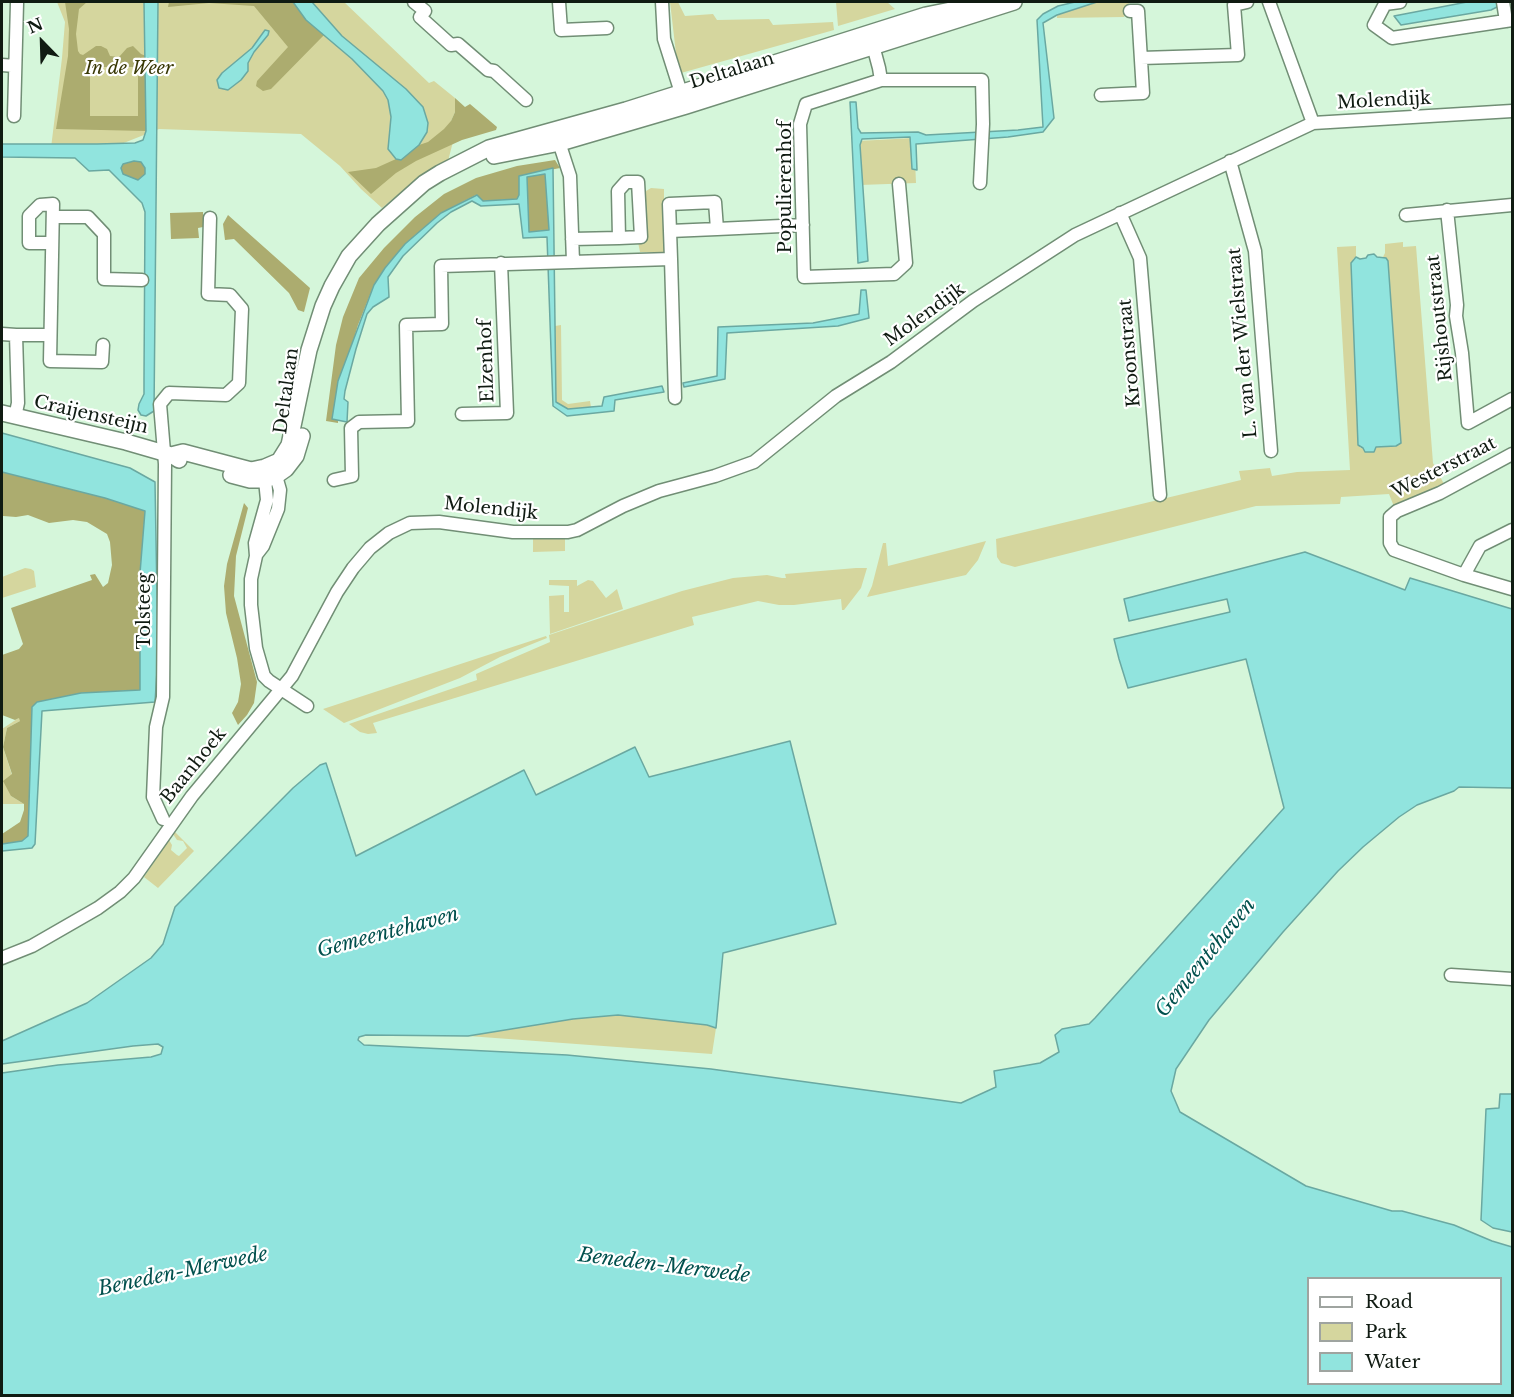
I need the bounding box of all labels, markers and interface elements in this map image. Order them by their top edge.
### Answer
north arrow [12,12,72,72]
text: N [24,13,46,38]
street label: Deltalaan [687,48,777,94]
park label: In de Weer [85,58,173,80]
street label: Molendijk [1336,88,1432,114]
street label: Populierenhof [775,121,797,253]
street label: L. van der Wielstraat [1224,247,1262,439]
street label: Rijshoutstraat [1423,254,1457,382]
street label: Molendijk [880,279,970,351]
street label: Kroonstraat [1115,298,1145,408]
street label: Elzenhof [475,319,499,403]
street label: Deltalaan [270,346,304,436]
street label: Craijensteijn [32,391,150,439]
street label: Westerstraat [1388,432,1500,504]
street label: Molendijk [443,493,539,525]
street label: Tolsteeg [134,573,156,649]
street label: Baanhoek [157,724,231,808]
water label: Gemeentehaven [1151,894,1261,1022]
water label: Gemeentehaven [314,903,462,963]
water label: Beneden-Merwede [96,1242,270,1302]
water label: Beneden-Merwede [577,1244,751,1288]
legend [1307,1277,1502,1385]
text: Road [1365,1291,1413,1313]
text: Park [1365,1321,1407,1343]
text: Water [1365,1351,1420,1373]

